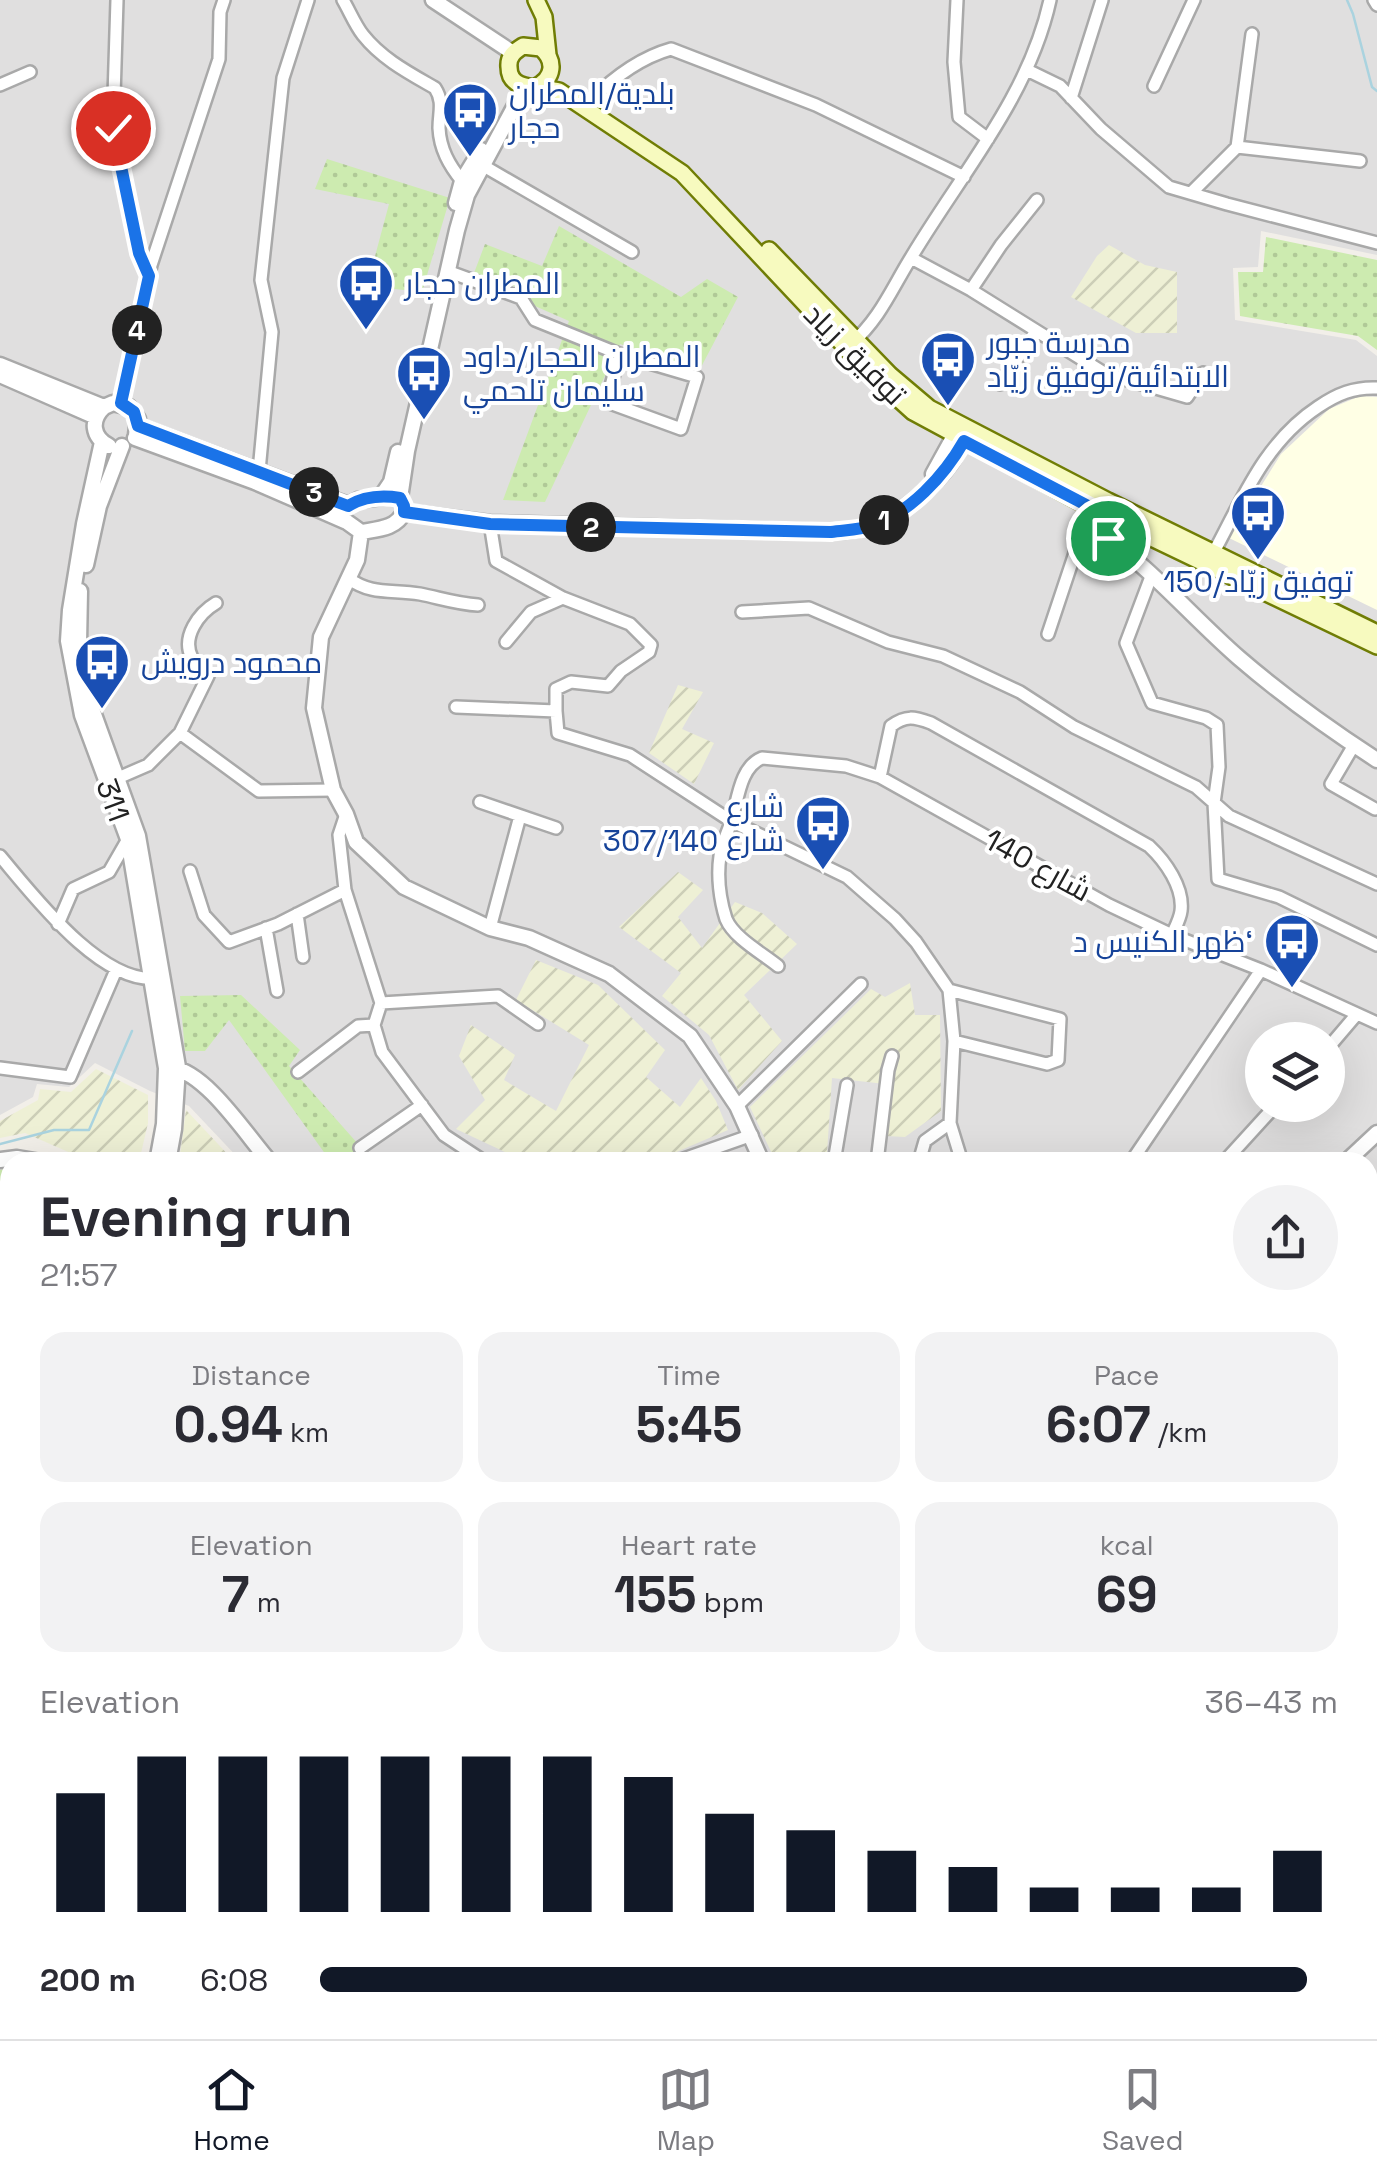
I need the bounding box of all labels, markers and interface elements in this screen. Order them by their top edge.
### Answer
place label: بلدية/المطران حجار [507,74,675,147]
bus stop icon: بلدية/المطران حجار [440,80,500,159]
pin [71,86,156,171]
icon: check [86,101,141,156]
bus stop icon: المطران حجار [336,253,396,332]
place label: المطران حجار [403,264,560,303]
street label: توفيق زياد [796,295,914,413]
pin: 4 [112,305,162,355]
text: 4 [128,312,146,348]
place label: مدرسة جبور الابتدائية/توفيق زيّاد [985,323,1229,396]
bus stop icon: مدرسة جبور الابتدائية/توفيق زيّاد [918,329,978,408]
place label: المطران الحجار/داود سليمان تلحمي [463,337,701,414]
bus stop icon: المطران الحجار/داود سليمان تلحمي [394,343,454,422]
pin: 3 [289,467,339,517]
text: 3 [305,474,323,510]
bus stop icon: توفيق زيّاد/150 [1228,483,1288,562]
pin: 1 [859,495,909,545]
pin [1066,496,1151,581]
pin: 2 [566,502,616,552]
text: 1 [878,502,890,538]
text: 2 [583,509,599,545]
icon: arrive [1081,511,1136,566]
place label: توفيق زيّاد/150 [1163,562,1353,601]
bus stop icon: محمود درويش [72,632,132,711]
place label: محمود درويش [141,643,322,682]
street label: 311 [87,773,139,827]
place label: شارع 307/شارع 140 [603,787,784,861]
bus stop icon: شارع 307/شارع 140 [793,793,853,872]
street label: شارع 140 [977,820,1098,911]
bus stop icon: ظهر الكنيس د‘ [1262,911,1322,990]
place label: ظهر الكنيس د‘ [1073,922,1253,961]
map controls [1245,1022,1345,1122]
button: layers [1245,1022,1345,1122]
text: Evening run [40,1182,353,1252]
button: share [1233,1185,1338,1290]
text: 21:57 [40,1255,118,1295]
text: Distance [192,1357,311,1393]
text: Time [657,1357,721,1393]
text: Pace [1094,1357,1159,1393]
text: 0.94 [174,1393,283,1457]
text: 5:45 [636,1393,742,1457]
text: 6:07 [1046,1393,1151,1457]
text: km [283,1414,329,1450]
text: /km [1151,1414,1207,1450]
text: Elevation [190,1527,313,1563]
text: Heart rate [621,1527,757,1563]
text: kcal [1100,1527,1154,1563]
text: 7 [222,1563,250,1627]
text: 155 [614,1563,697,1627]
text: 69 [1096,1563,1158,1627]
text: m [250,1584,281,1620]
text: bpm [697,1584,764,1620]
text: Elevation [40,1682,180,1722]
text: 36–43 m [1205,1682,1338,1722]
text: 200 m [40,1960,136,2000]
text: 6:08 [200,1960,268,2000]
tab: Home [193,2062,270,2158]
tab: Map [657,2062,715,2158]
tab: Saved [1102,2062,1184,2158]

